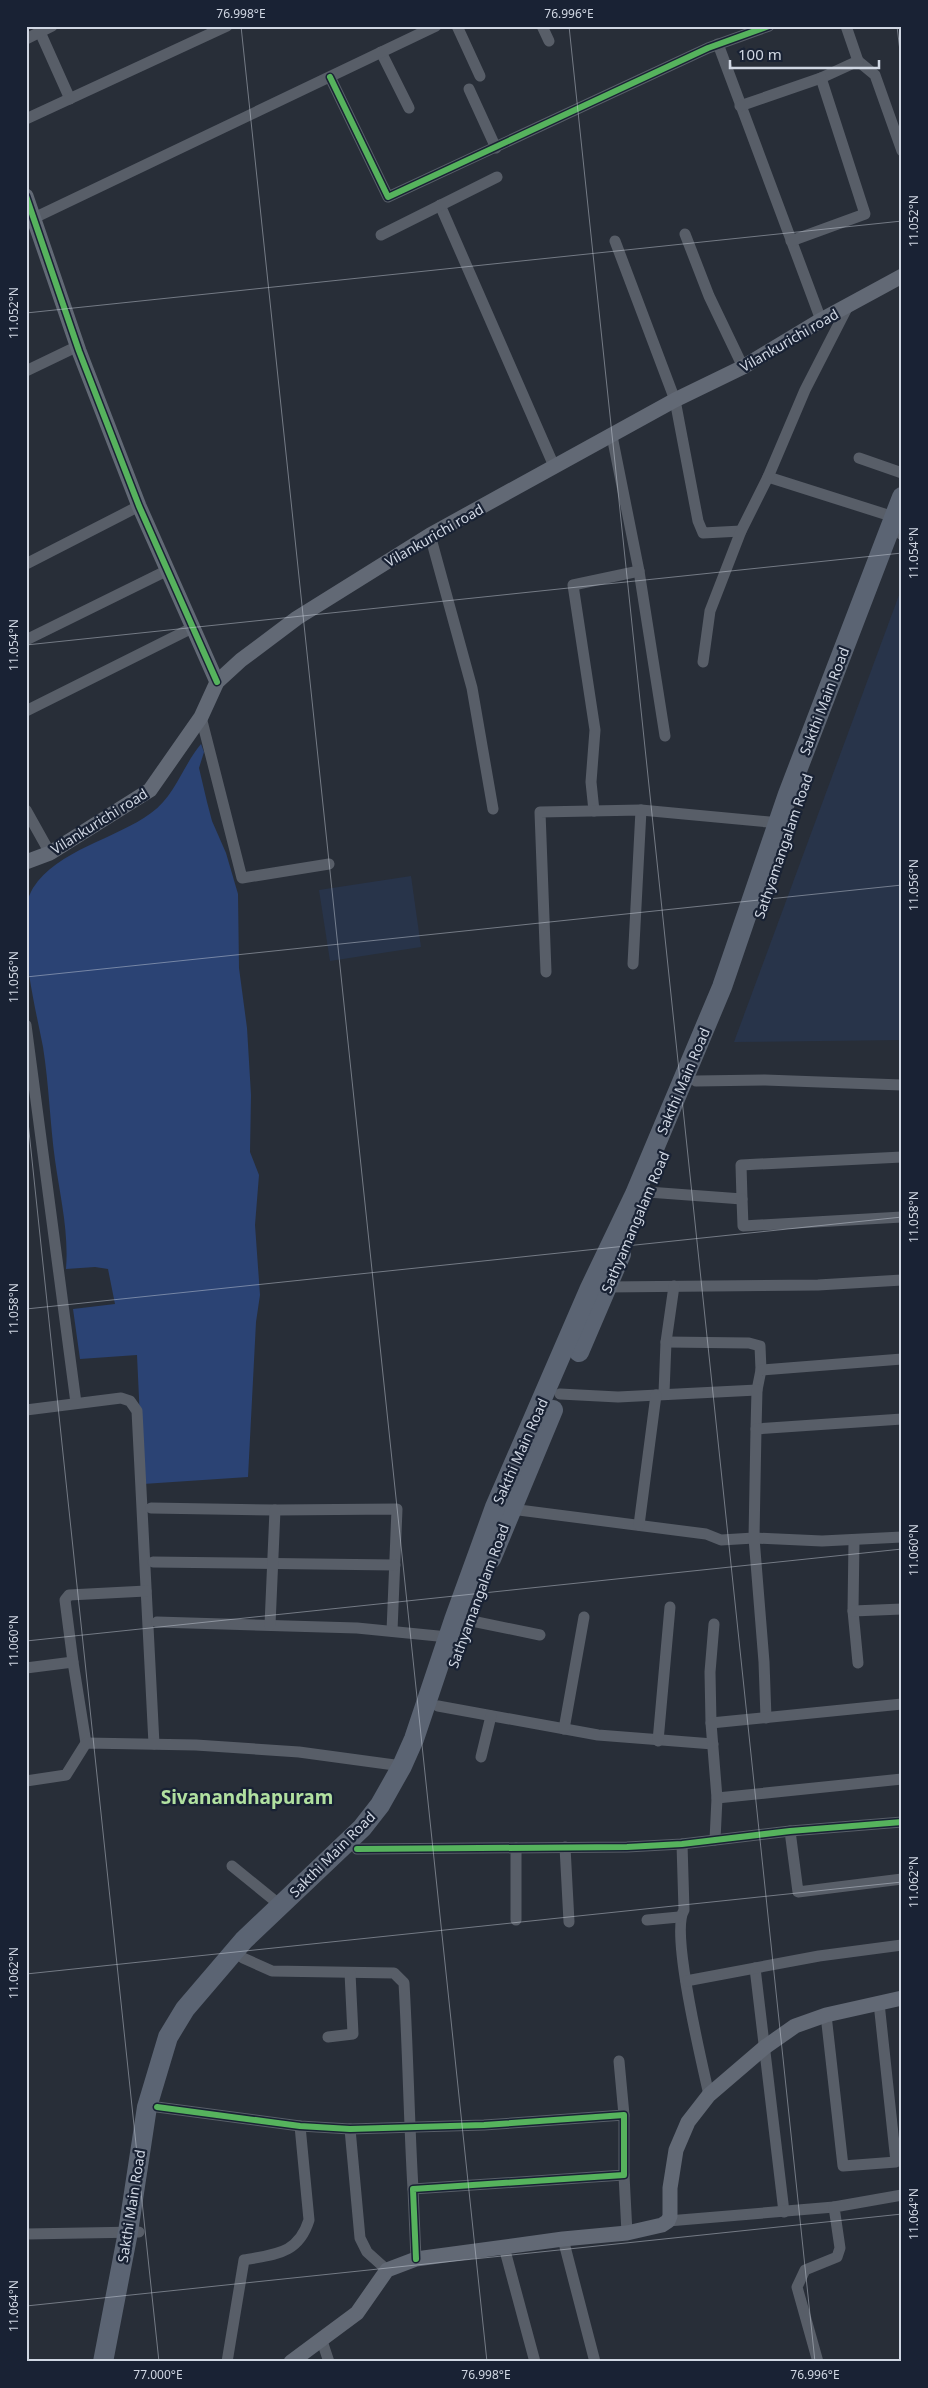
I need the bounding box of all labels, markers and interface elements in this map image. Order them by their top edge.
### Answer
text: 76.998°E [216,5,266,22]
text: 76.996°E [544,5,594,22]
scale bar [730,38,879,70]
text: 100 m [738,44,782,64]
text: 11.052°N [905,195,922,247]
text: 11.052°N [5,287,22,339]
street label: Vilankurichi road [736,304,842,376]
street label: Vilankurichi road [381,499,487,571]
text: 11.054°N [905,527,922,579]
text: 11.054°N [5,619,22,671]
street label: Sakthi Main Road [795,644,853,758]
street label: Sathyamangalam Road [749,771,817,921]
street label: Vilankurichi road [47,784,151,858]
text: 11.056°N [905,859,922,911]
text: 11.056°N [5,951,22,1003]
street label: Sakthi Main Road [652,1025,714,1137]
street label: Sathyamangalam Road [597,1148,673,1296]
text: 11.058°N [905,1191,922,1243]
text: 11.058°N [5,1283,22,1335]
street label: Sakthi Main Road [488,1395,552,1507]
street label: Sathyamangalam Road [443,1521,513,1671]
text: 11.060°N [905,1524,922,1576]
text: 11.060°N [5,1615,22,1667]
district label: Sivanandhapuram [161,1784,333,1810]
street label: Sakthi Main Road [285,1807,379,1901]
text: 11.062°N [905,1856,922,1908]
text: 11.062°N [5,1947,22,1999]
street label: Sakthi Main Road [113,2148,149,2264]
text: 11.064°N [905,2188,922,2240]
text: 11.064°N [5,2280,22,2332]
text: 77.000°E [133,2366,183,2383]
text: 76.998°E [461,2366,511,2383]
text: 76.996°E [790,2366,840,2383]

